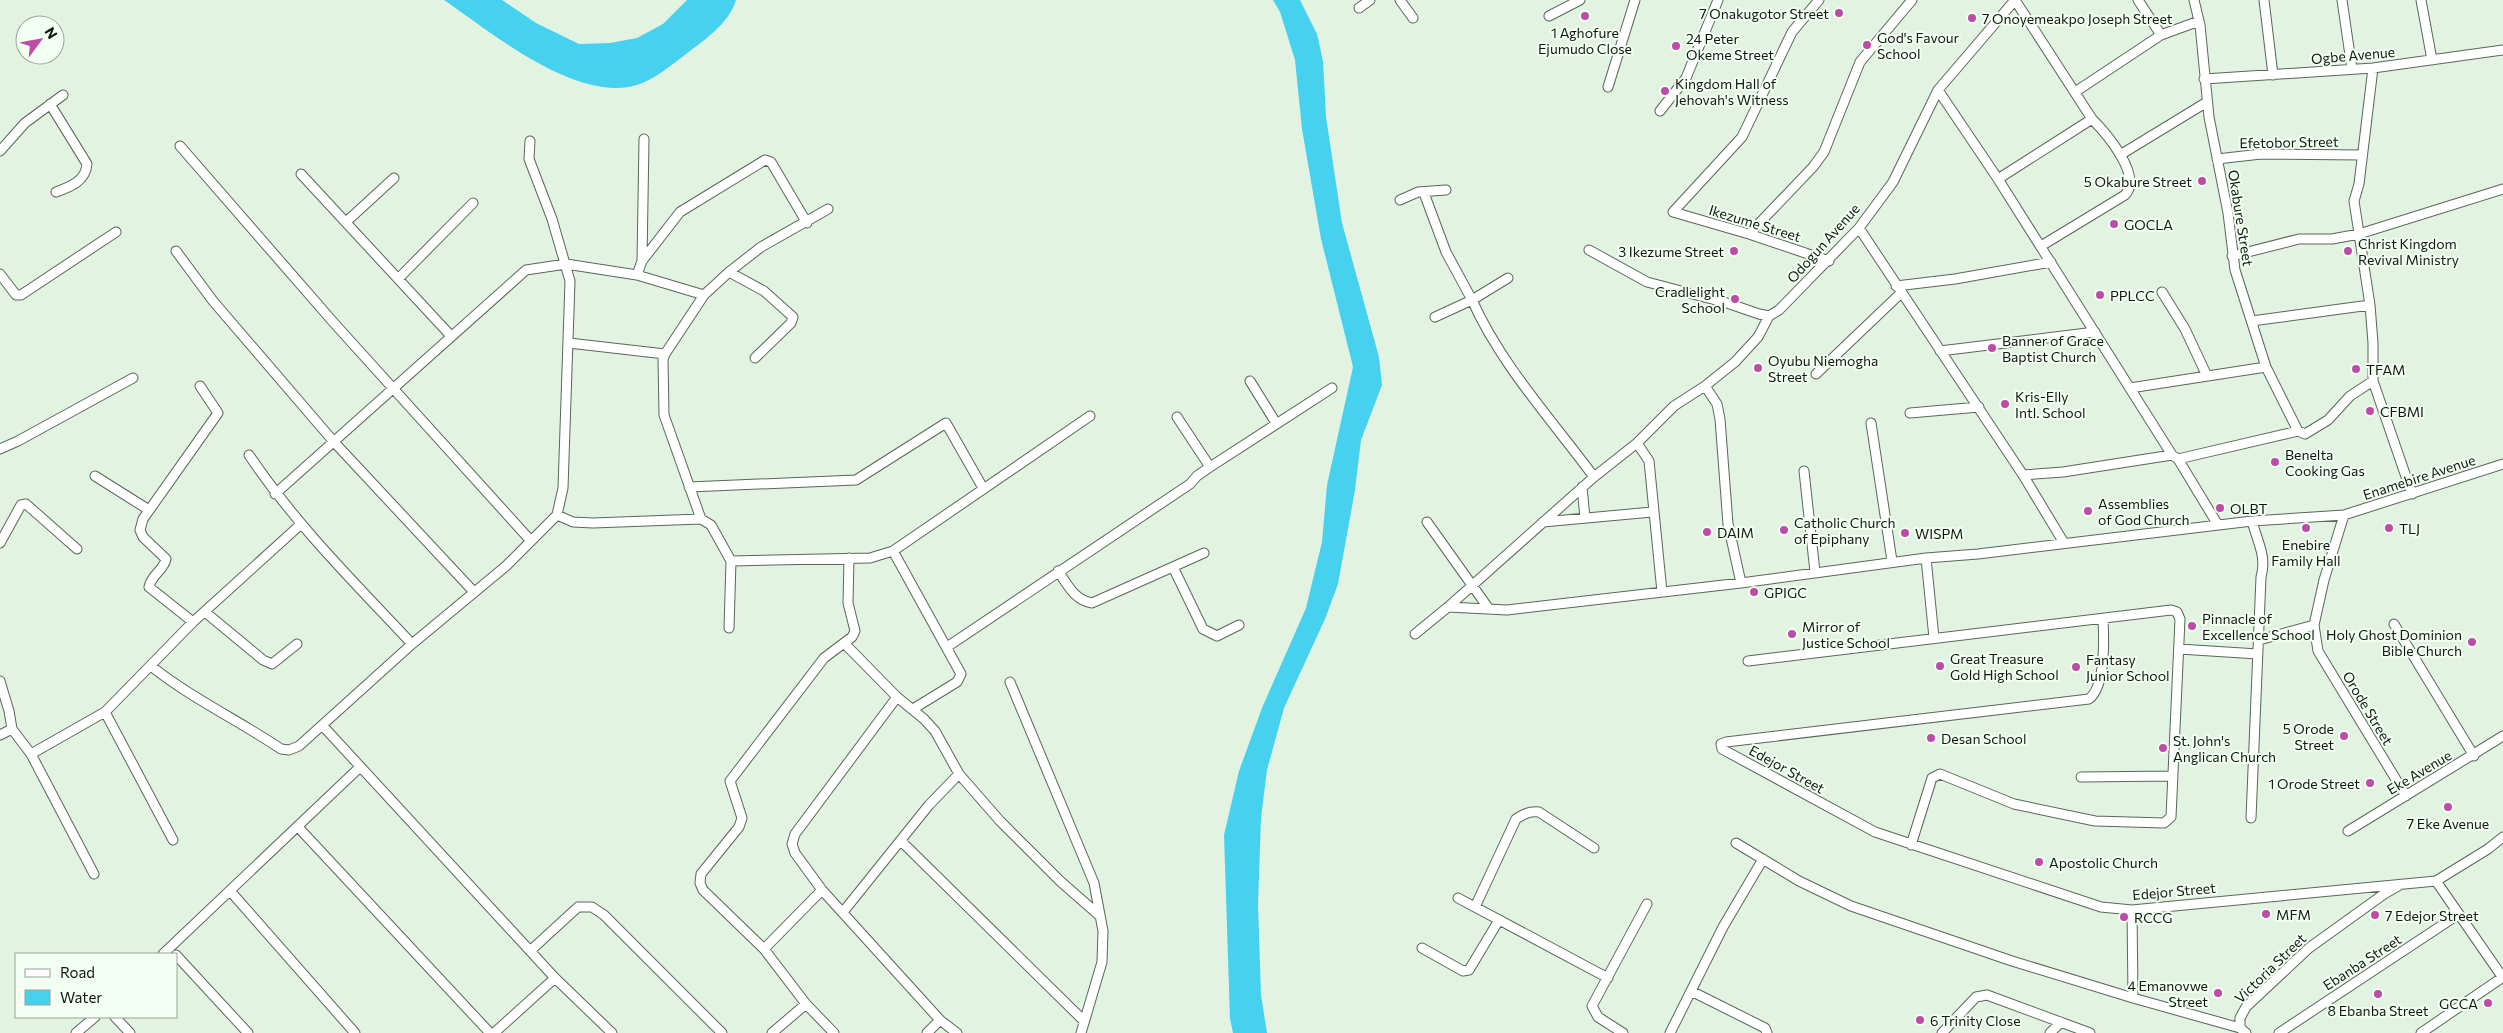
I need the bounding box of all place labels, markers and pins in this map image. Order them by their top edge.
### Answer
place label: 7 Onakugotor Street [1699,5,1829,22]
marker: 7 Onakugotor Street [1833,7,1845,19]
marker: 1 Aghofure Ejumudo Close [1579,10,1591,22]
place label: 7 Onoyemeakpo Joseph Street [1982,10,2173,27]
marker: 7 Onoyemeakpo Joseph Street [1966,12,1978,24]
place label: 1 Aghofure Ejumudo Close [1538,24,1632,57]
place label: God's Favour School [1877,29,1960,62]
place label: 24 Peter Okeme Street [1686,30,1774,63]
marker: God's Favour School [1861,39,1873,51]
marker: 24 Peter Okeme Street [1670,40,1682,52]
place label: Kingdom Hall of Jehovah's Witness [1675,75,1789,108]
marker: Kingdom Hall of Jehovah's Witness [1659,85,1671,97]
place label: 5 Okabure Street [2084,173,2192,190]
marker: 5 Okabure Street [2196,175,2208,187]
place label: GOCLA [2124,216,2173,233]
marker: GOCLA [2108,218,2120,230]
place label: Christ Kingdom Revival Ministry [2358,235,2459,268]
place label: 3 Ikezume Street [1618,243,1724,260]
marker: 3 Ikezume Street [1728,245,1740,257]
marker: Christ Kingdom Revival Ministry [2342,245,2354,257]
place label: Cradlelight School [1655,283,1725,316]
place label: PPLCC [2110,287,2155,304]
marker: PPLCC [2094,289,2106,301]
marker: Cradlelight School [1729,293,1741,305]
place label: Banner of Grace Baptist Church [2002,332,2104,365]
marker: Banner of Grace Baptist Church [1986,342,1998,354]
place label: Oyubu Niemogha Street [1768,352,1878,385]
place label: TFAM [2366,361,2406,378]
marker: Oyubu Niemogha Street [1752,362,1764,374]
marker: TFAM [2350,363,2362,375]
place label: Kris-Elly Intl. School [2015,388,2086,421]
marker: Kris-Elly Intl. School [1999,398,2011,410]
place label: CFBMI [2380,403,2424,420]
marker: CFBMI [2364,405,2376,417]
place label: Benelta Cooking Gas [2285,446,2365,479]
marker: Benelta Cooking Gas [2269,456,2281,468]
place label: Assemblies of God Church [2098,495,2190,528]
place label: OLBT [2230,500,2267,517]
marker: OLBT [2214,502,2226,514]
marker: Assemblies of God Church [2082,505,2094,517]
place label: Catholic Church of Epiphany [1794,514,1896,547]
place label: TLJ [2399,520,2420,537]
marker: Enebire Family Hall [2300,522,2312,534]
marker: TLJ [2383,522,2395,534]
place label: DAIM [1717,524,1754,541]
marker: Catholic Church of Epiphany [1778,524,1790,536]
place label: WISPM [1915,525,1963,542]
marker: DAIM [1701,526,1713,538]
marker: WISPM [1899,527,1911,539]
place label: Enebire Family Hall [2271,536,2341,569]
place label: GPIGC [1764,584,1807,601]
marker: GPIGC [1748,586,1760,598]
place label: Pinnacle of Excellence School [2202,610,2315,643]
place label: Mirror of Justice School [1802,618,1890,651]
marker: Pinnacle of Excellence School [2186,620,2198,632]
place label: Holy Ghost Dominion Bible Church [2326,626,2462,659]
marker: Mirror of Justice School [1786,628,1798,640]
marker: Holy Ghost Dominion Bible Church [2466,636,2478,648]
place label: Great Treasure Gold High School [1950,650,2059,683]
place label: Fantasy Junior School [2086,651,2170,684]
marker: Great Treasure Gold High School [1934,660,1946,672]
marker: Fantasy Junior School [2070,661,2082,673]
place label: 5 Orode Street [2283,720,2334,753]
place label: Desan School [1941,730,2027,747]
marker: 5 Orode Street [2338,730,2350,742]
marker: Desan School [1925,732,1937,744]
place label: St. John's Anglican Church [2173,732,2276,765]
marker: St. John's Anglican Church [2157,742,2169,754]
place label: 1 Orode Street [2268,775,2360,792]
marker: 1 Orode Street [2364,777,2376,789]
marker: 7 Eke Avenue [2442,801,2454,813]
place label: 7 Eke Avenue [2407,815,2489,832]
place label: Apostolic Church [2049,854,2158,871]
marker: Apostolic Church [2033,856,2045,868]
place label: MFM [2276,906,2311,923]
place label: 7 Edejor Street [2385,907,2479,924]
marker: MFM [2260,908,2272,920]
place label: RCCG [2134,909,2173,926]
marker: 7 Edejor Street [2369,909,2381,921]
marker: RCCG [2118,911,2130,923]
place label: 4 Emanovwe Street [2127,977,2208,1010]
marker: 4 Emanovwe Street [2212,987,2224,999]
marker: 8 Ebanba Street [2372,988,2384,1000]
place label: GCCA [2439,995,2478,1012]
marker: GCCA [2482,997,2494,1009]
place label: 8 Ebanba Street [2328,1002,2429,1019]
place label: 6 Trinity Close [1930,1012,2021,1029]
marker: 6 Trinity Close [1914,1014,1926,1026]

